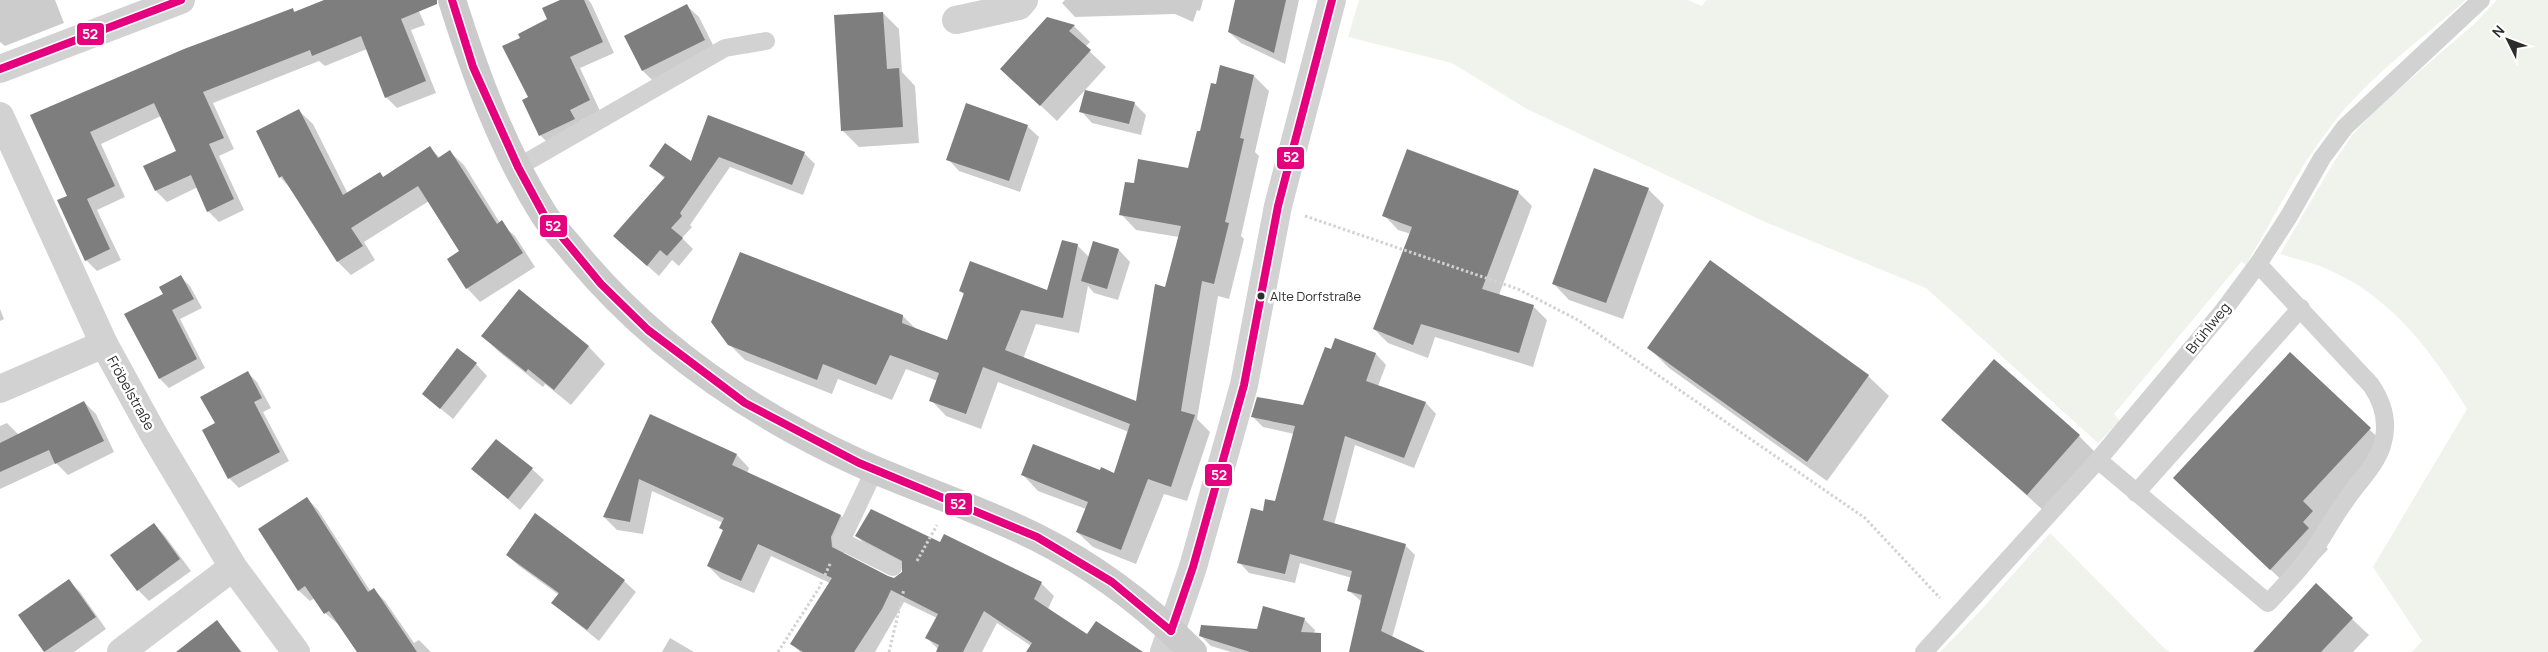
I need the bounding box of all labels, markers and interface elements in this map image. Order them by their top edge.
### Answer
north arrow [2483,15,2533,65]
text: N [2488,21,2508,41]
line badge: 52 [76,22,105,46]
text: 52 [82,24,98,43]
line badge: 52 [1276,146,1305,170]
text: 52 [1283,147,1299,166]
line badge: 52 [539,214,568,238]
text: 52 [545,216,561,235]
place label: Alte Dorfstraße [1270,287,1362,305]
marker: Alte Dorfstraße [1256,291,1266,301]
street label: Brühlweg [2181,298,2234,357]
street label: Fröbelstraße [103,352,160,433]
line badge: 52 [1204,463,1233,487]
text: 52 [1211,465,1227,484]
line badge: 52 [944,492,973,516]
text: 52 [950,494,966,513]

